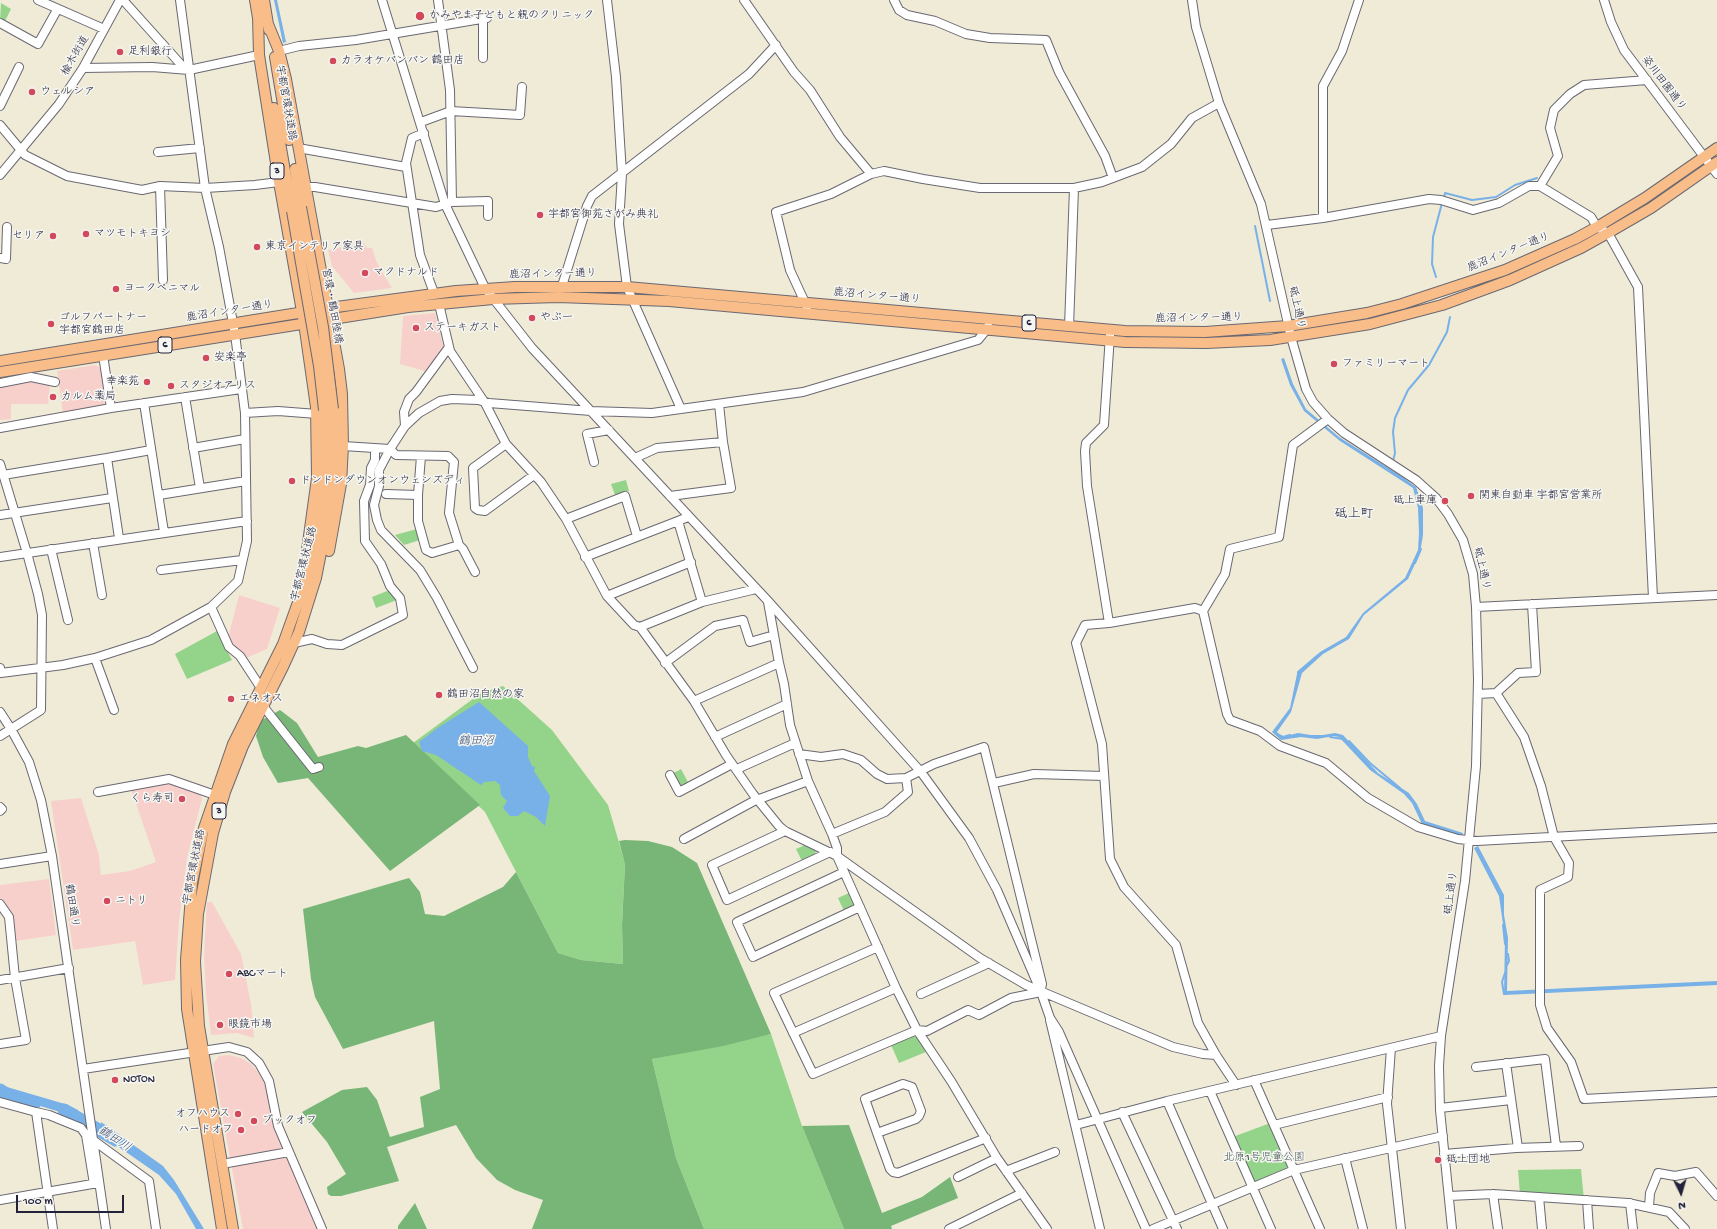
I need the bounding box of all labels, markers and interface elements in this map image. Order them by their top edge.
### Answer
place label: かみやま子どもと親のクリニック [429,9,594,23]
marker: かみやま子どもと親のクリニック [414,10,426,22]
street label: 楡木街道 [59,34,93,78]
place label: 足利銀行 [128,45,172,59]
marker: 足利銀行 [115,47,125,57]
place label: カラオケバンバン 鶴田店 [341,54,465,68]
street label: 姿川田園通り [1638,54,1688,114]
marker: カラオケバンバン 鶴田店 [328,56,338,66]
street label: 宇都宮環状道路 [272,64,298,142]
place label: ウェルシア [40,85,95,99]
marker: ウェルシア [27,87,37,97]
road number: 3 [270,163,284,179]
place label: 宇都宮御苑さがみ典礼 [548,208,658,222]
marker: 宇都宮御苑さがみ典礼 [535,210,545,220]
place label: マツモトキヨシ [94,227,171,241]
place label: セリア [12,229,45,243]
marker: マツモトキヨシ [81,229,91,239]
street label: 鹿沼インター通り [1466,230,1552,276]
marker: セリア [48,231,58,241]
place label: 東京インテリア家具 [265,240,364,254]
marker: 東京インテリア家具 [252,242,262,252]
place label: マクドナルド [373,266,439,280]
street label: 宮環・鶴田陸橋 [318,267,344,345]
marker: マクドナルド [360,268,370,278]
street label: 鹿沼インター通り [509,268,597,282]
place label: ヨークベニマル [124,282,200,296]
marker: ヨークベニマル [111,284,121,294]
street label: 砥上通り [1285,285,1307,331]
street label: 鹿沼インター通り [833,287,921,307]
street label: 鹿沼インター通り [186,299,274,325]
place label: ゴルフパートナー 宇都宮鶴田店 [59,311,147,337]
place label: やぶ一 [540,311,573,325]
street label: 鹿沼インター通り [1155,312,1243,326]
marker: やぶ一 [527,313,537,323]
road number: 6 [1022,315,1036,331]
marker: ゴルフパートナー 宇都宮鶴田店 [46,319,56,329]
place label: ステーキガスト [424,321,501,335]
marker: ステーキガスト [411,323,421,333]
road number: 6 [158,337,172,353]
place label: 安楽亭 [214,351,247,365]
marker: 安楽亭 [201,353,211,363]
place label: ファミリーマート [1342,357,1430,371]
marker: ファミリーマート [1329,359,1339,369]
place label: 幸楽苑 [106,375,139,389]
marker: 幸楽苑 [142,377,152,387]
place label: スタジオアリス [179,379,256,393]
marker: スタジオアリス [166,381,176,391]
place label: カルム薬局 [61,390,116,404]
marker: カルム薬局 [48,392,58,402]
place label: ドンドンダウンオンウェンズディ [300,474,465,488]
marker: ドンドンダウンオンウェンズディ [287,476,297,486]
place label: 関東自動車 宇都宮営業所 [1479,489,1603,503]
marker: 関東自動車 宇都宮営業所 [1466,491,1476,501]
place label: 砥上車庫 [1393,494,1437,508]
marker: 砥上車庫 [1440,496,1450,506]
district label: 砥上町 [1335,507,1373,523]
street label: 宇都宮環状道路 [289,525,321,603]
street label: 砥上通り [1470,546,1492,592]
place label: 鶴田沼自然の家 [447,688,524,702]
marker: 鶴田沼自然の家 [434,690,444,700]
place label: エネオス [239,692,283,706]
marker: エネオス [226,694,236,704]
water label: 鶴田沼 [458,735,494,749]
place label: くら寿司 [130,792,174,806]
marker: くら寿司 [177,794,187,804]
road number: 3 [212,803,226,819]
street label: 宇都宮環状道路 [181,828,209,906]
street label: 砥上通り [1442,870,1462,916]
street label: 鶴田通り [61,883,81,929]
place label: ニトリ [115,894,148,908]
marker: ニトリ [102,896,112,906]
place label: ABCマート [237,967,288,981]
marker: ABCマート [224,969,234,979]
place label: 眼鏡市場 [228,1018,272,1032]
marker: 眼鏡市場 [215,1020,225,1030]
place label: NOTON [123,1073,155,1087]
marker: NOTON [110,1075,120,1085]
place label: オフハウス [175,1107,230,1121]
marker: オフハウス [233,1109,243,1119]
place label: ブックオフ [262,1114,317,1128]
marker: ブックオフ [249,1116,259,1126]
place label: ハードオフ [178,1123,233,1137]
water label: 鶴田川 [95,1124,133,1156]
marker: ハードオフ [236,1125,246,1135]
park label: 北原1号児童公園 [1223,1151,1305,1165]
place label: 砥上団地 [1446,1153,1490,1167]
marker: 砥上団地 [1433,1155,1443,1165]
north arrow [1661,1173,1701,1213]
scale bar [18,1187,126,1213]
text: 100 m [23,1195,53,1209]
text: N [1678,1199,1686,1211]

